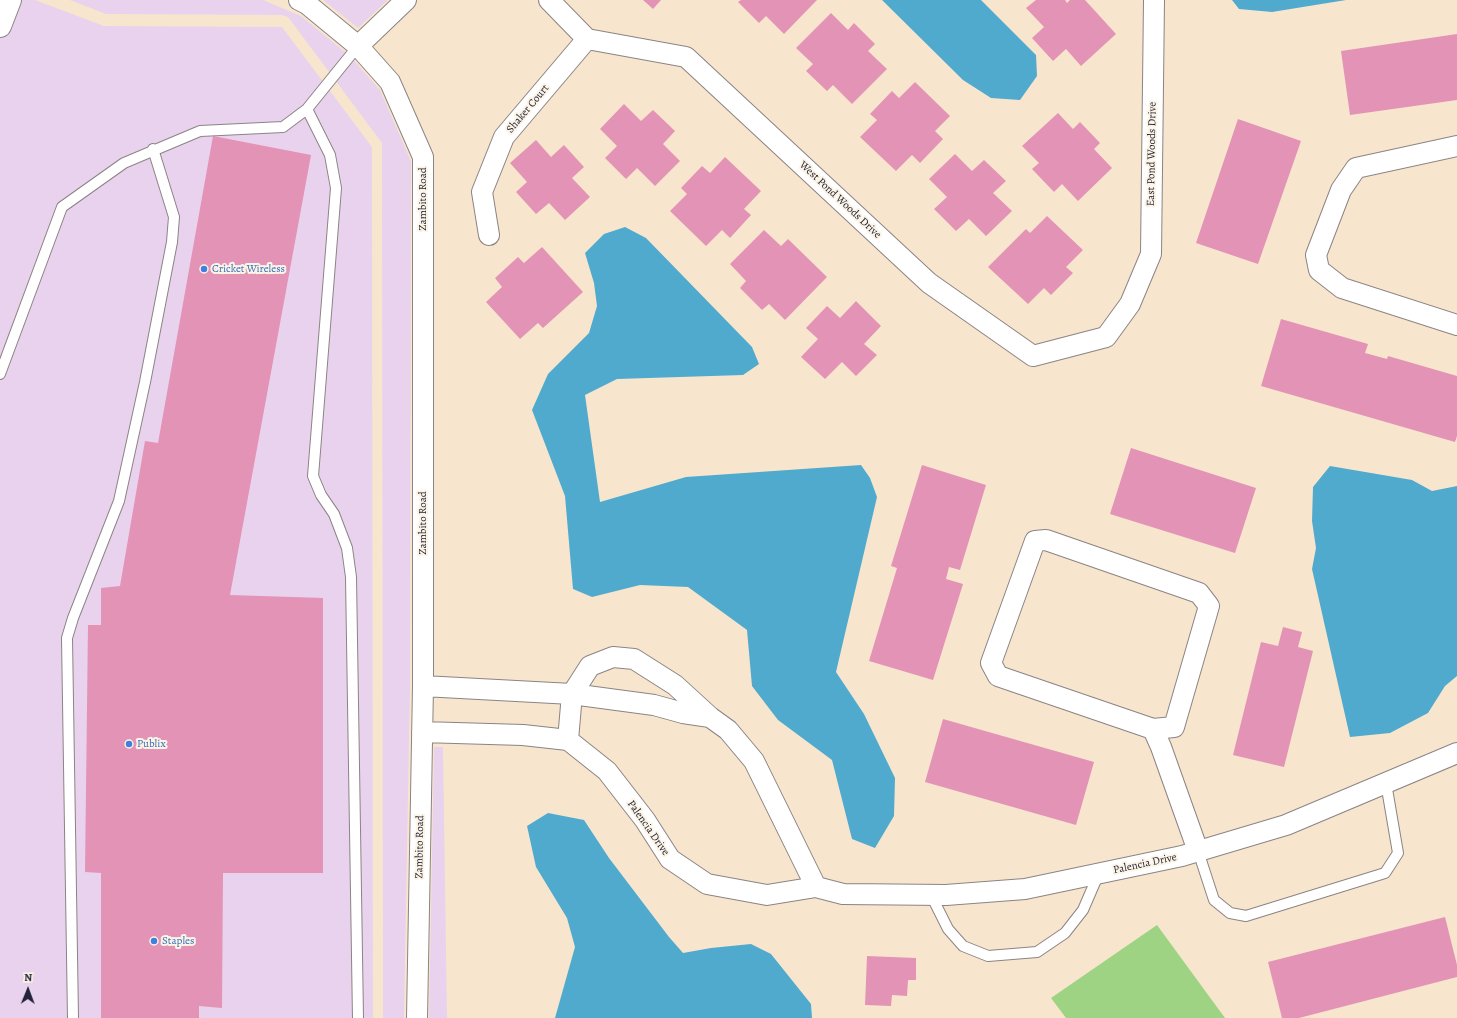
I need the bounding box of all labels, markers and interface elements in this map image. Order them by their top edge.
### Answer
street label: Shaker Court [504,82,552,136]
street label: East Pond Woods Drive [1144,102,1160,206]
street label: West Pond Woods Drive [796,159,884,241]
street label: Zambito Road [416,167,430,231]
place label: Cricket Wireless [212,262,285,276]
marker: Cricket Wireless [199,264,209,274]
street label: Zambito Road [416,491,430,555]
place label: Publix [137,737,166,751]
marker: Publix [124,739,134,749]
street label: Palencia Drive [624,798,672,858]
street label: Zambito Road [413,815,427,879]
street label: Palencia Drive [1112,851,1178,877]
place label: Staples [162,934,194,948]
marker: Staples [149,936,159,946]
north arrow [8,970,48,1010]
text: N [24,970,32,985]

